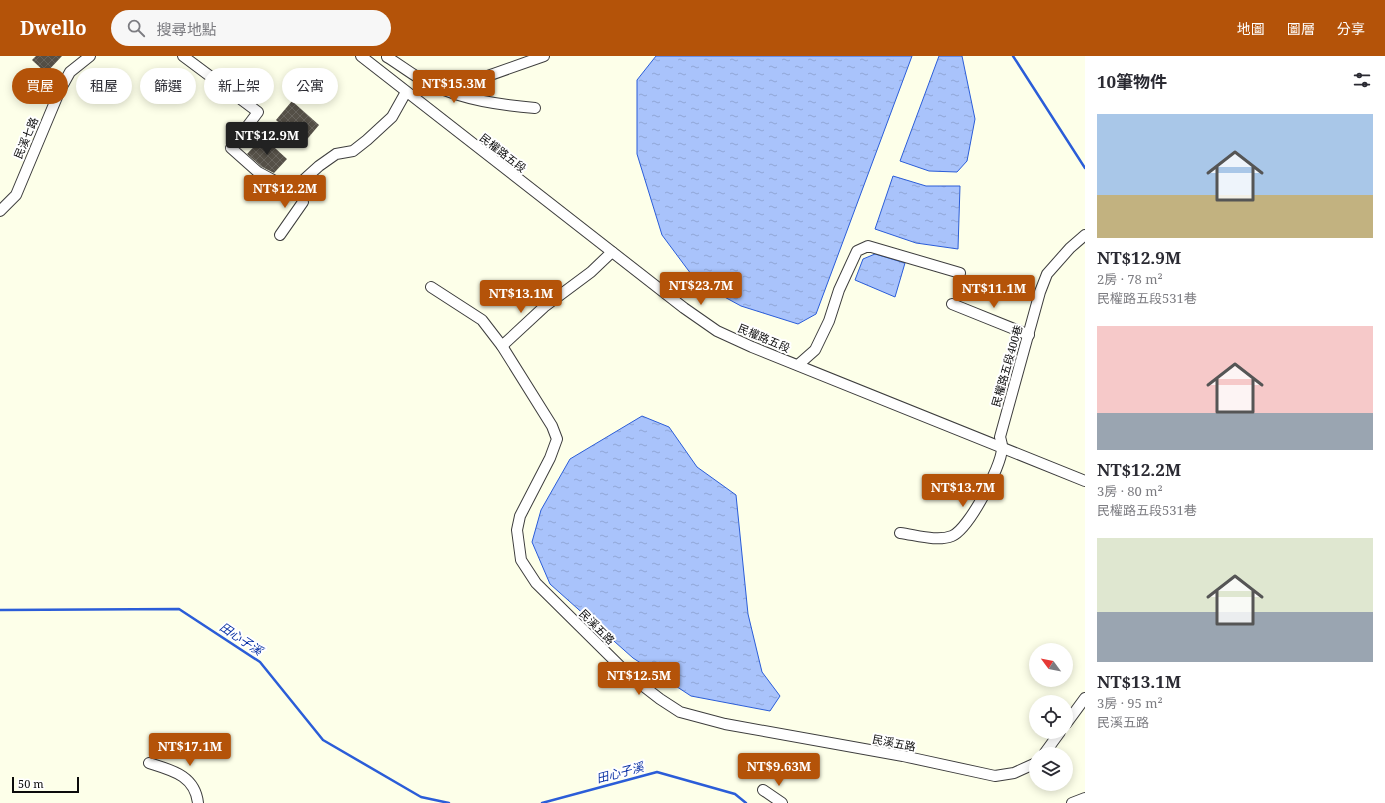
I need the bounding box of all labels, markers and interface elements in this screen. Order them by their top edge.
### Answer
search box [111,10,391,46]
text: Dwello [20,15,87,41]
icon: search [125,17,147,39]
text: 搜尋地點 [157,19,217,39]
text: 地圖 [1237,19,1265,38]
text: 圖層 [1287,19,1315,38]
text: 分享 [1337,19,1365,38]
chip: 買屋 [12,68,68,104]
chip: 租屋 [76,68,132,104]
chip: 篩選 [140,68,196,104]
chip: 新上架 [204,68,274,104]
chip: 公寓 [282,68,338,104]
icon: filters [1351,69,1373,91]
pin: NT$15.3M [413,70,495,104]
text: 10筆物件 [1097,70,1167,93]
text: NT$15.3M [422,74,486,92]
street label: 民溪七路 [10,115,41,161]
pin: NT$12.9M [226,122,308,156]
text: NT$12.9M [235,126,299,144]
street label: 民權路五段 [477,130,530,175]
icon: home [1199,140,1271,212]
pin: NT$12.2M [244,175,326,209]
text: NT$12.2M [253,179,317,197]
text: NT$12.9M [1097,246,1181,269]
text: 2房 · 78 m² [1097,270,1163,288]
pin: NT$23.7M [660,272,742,306]
pin: NT$11.1M [953,275,1035,309]
text: NT$23.7M [669,276,733,294]
text: NT$11.1M [962,279,1026,297]
pin: NT$13.1M [480,280,562,314]
text: NT$13.1M [489,284,553,302]
text: 民權路五段531巷 [1097,289,1197,307]
street label: 民權路五段 [736,320,792,355]
street label: 民權路五段400巷 [988,323,1025,409]
icon: home [1199,352,1271,424]
text: NT$12.2M [1097,458,1181,481]
pin: NT$13.7M [922,474,1004,508]
text: NT$13.7M [931,478,995,496]
text: 3房 · 80 m² [1097,482,1163,500]
text: 民權路五段531巷 [1097,501,1197,519]
icon: home [1199,564,1271,636]
street label: 民溪五路 [576,606,618,648]
water label: 田心子溪 [217,618,268,660]
north arrow [1029,643,1073,687]
map controls [1029,643,1073,791]
pin: NT$12.5M [598,662,680,696]
text: NT$12.5M [607,666,671,684]
text: NT$13.1M [1097,670,1181,693]
text: 3房 · 95 m² [1097,694,1163,712]
button: locate [1029,695,1073,739]
text: 民溪五路 [1097,713,1149,731]
street label: 民溪五路 [871,731,917,754]
pin: NT$17.1M [149,733,231,767]
text: NT$17.1M [158,737,222,755]
button: layers [1029,747,1073,791]
pin: NT$9.63M [738,753,820,787]
text: NT$9.63M [747,757,811,775]
water label: 田心子溪 [594,758,647,787]
scale bar [12,775,79,794]
text: 50 m [18,776,44,791]

